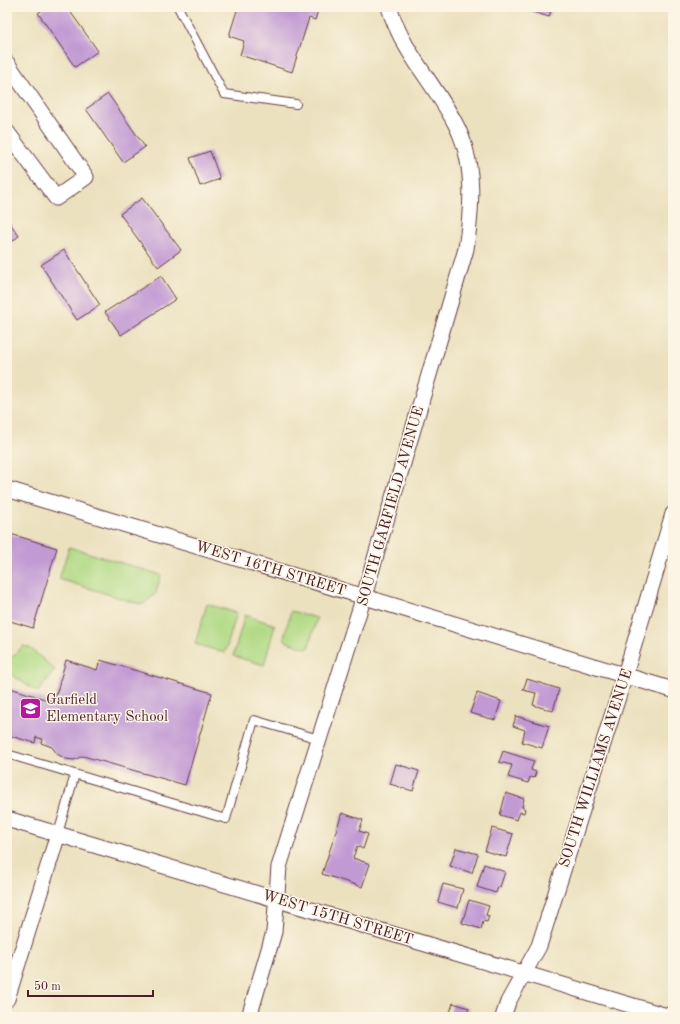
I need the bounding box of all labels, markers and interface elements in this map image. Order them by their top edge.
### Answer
street label: SOUTH GARFIELD AVENUE [356,405,427,608]
street label: WEST 16TH STREET [193,539,348,600]
street label: SOUTH WILLIAMS AVENUE [557,667,636,870]
place label: Garfield Elementary School [46,693,168,725]
school or university icon: Garfield Elementary School [17,695,43,721]
street label: WEST 15TH STREET [260,888,415,949]
scale bar [28,972,153,998]
text: 50 m [34,980,61,993]

